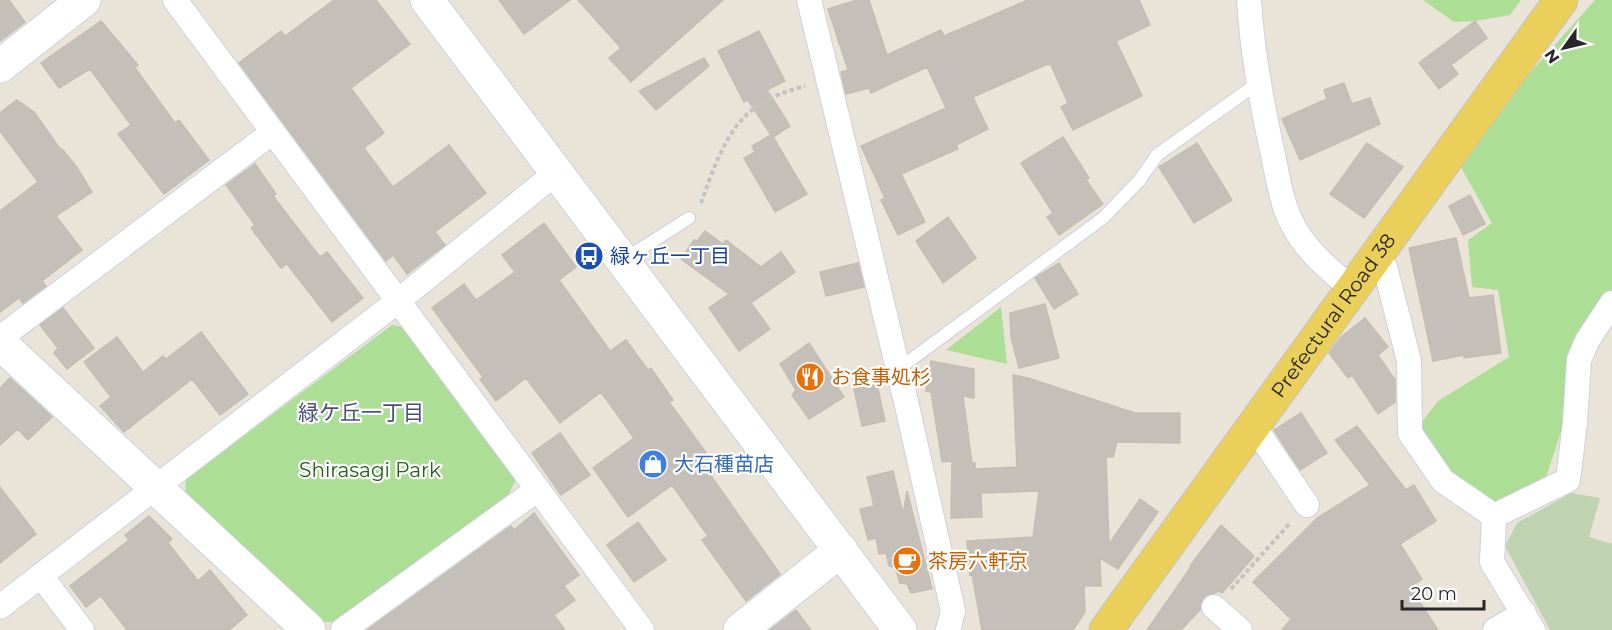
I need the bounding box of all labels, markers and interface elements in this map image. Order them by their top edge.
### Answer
north arrow [1534,18,1594,78]
text: N [1540,45,1563,67]
street label: Prefectural Road 38 [1266,229,1400,402]
bus stop icon: 緑ヶ丘一丁目 [573,240,605,272]
place label: 緑ヶ丘一丁目 [610,244,730,268]
restaurant icon: お食事処杉 [794,361,826,393]
place label: お食事処杉 [831,365,931,389]
district label: 緑ケ丘一丁目 [298,400,424,425]
shop icon: 大石種苗店 [637,448,669,480]
place label: 大石種苗店 [674,452,774,476]
park label: Shirasagi Park [299,458,441,482]
cafe icon: 茶房六軒京 [891,545,923,577]
place label: 茶房六軒京 [928,549,1028,573]
scale bar [1402,573,1484,611]
text: 20 m [1411,583,1457,605]

